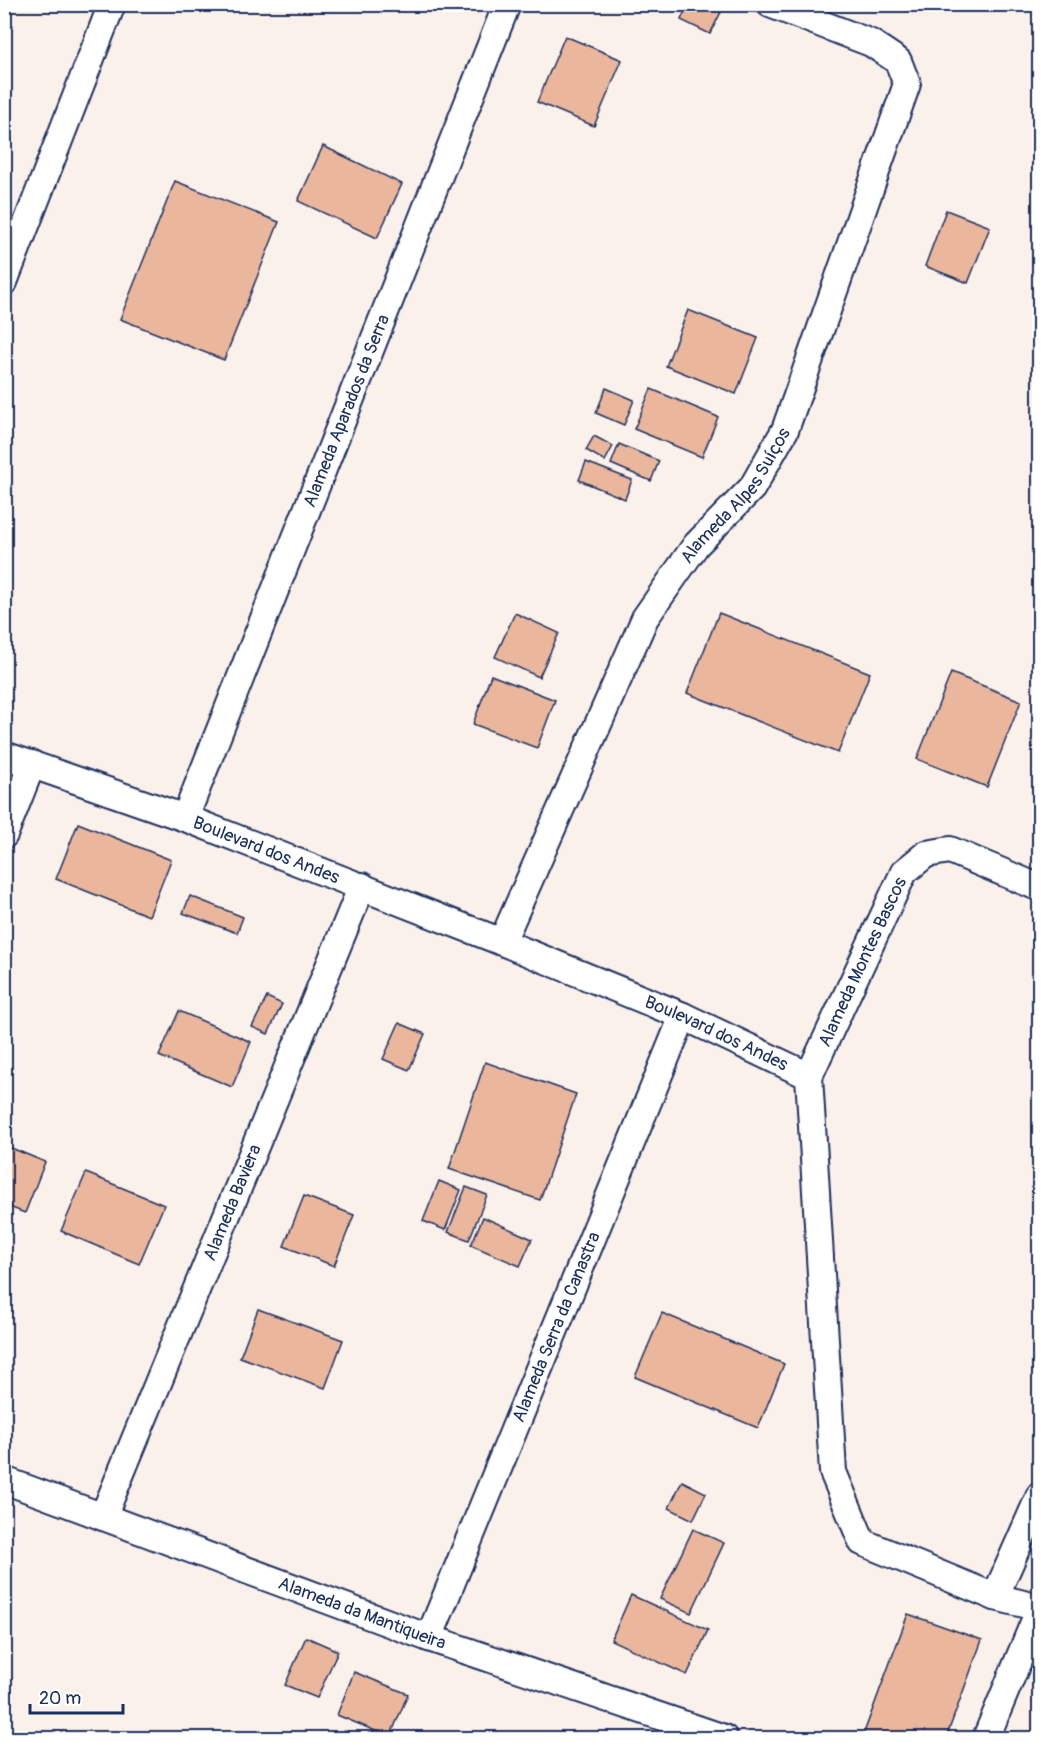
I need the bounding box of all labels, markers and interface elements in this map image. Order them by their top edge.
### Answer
street label: Alameda Aparados da Serra [298,311,395,510]
street label: Alameda Alpes Suíços [675,424,795,568]
street label: Boulevard dos Andes [190,811,343,889]
street label: Alameda Montes Bascos [813,873,912,1050]
street label: Boulevard dos Andes [641,990,792,1076]
street label: Alameda Baviera [198,1141,266,1264]
street label: Alameda Serra da Canastra [507,1228,605,1426]
street label: Alameda da Mantiqueira [275,1571,449,1654]
scale bar [30,1677,123,1715]
text: 20 m [39,1687,81,1710]

